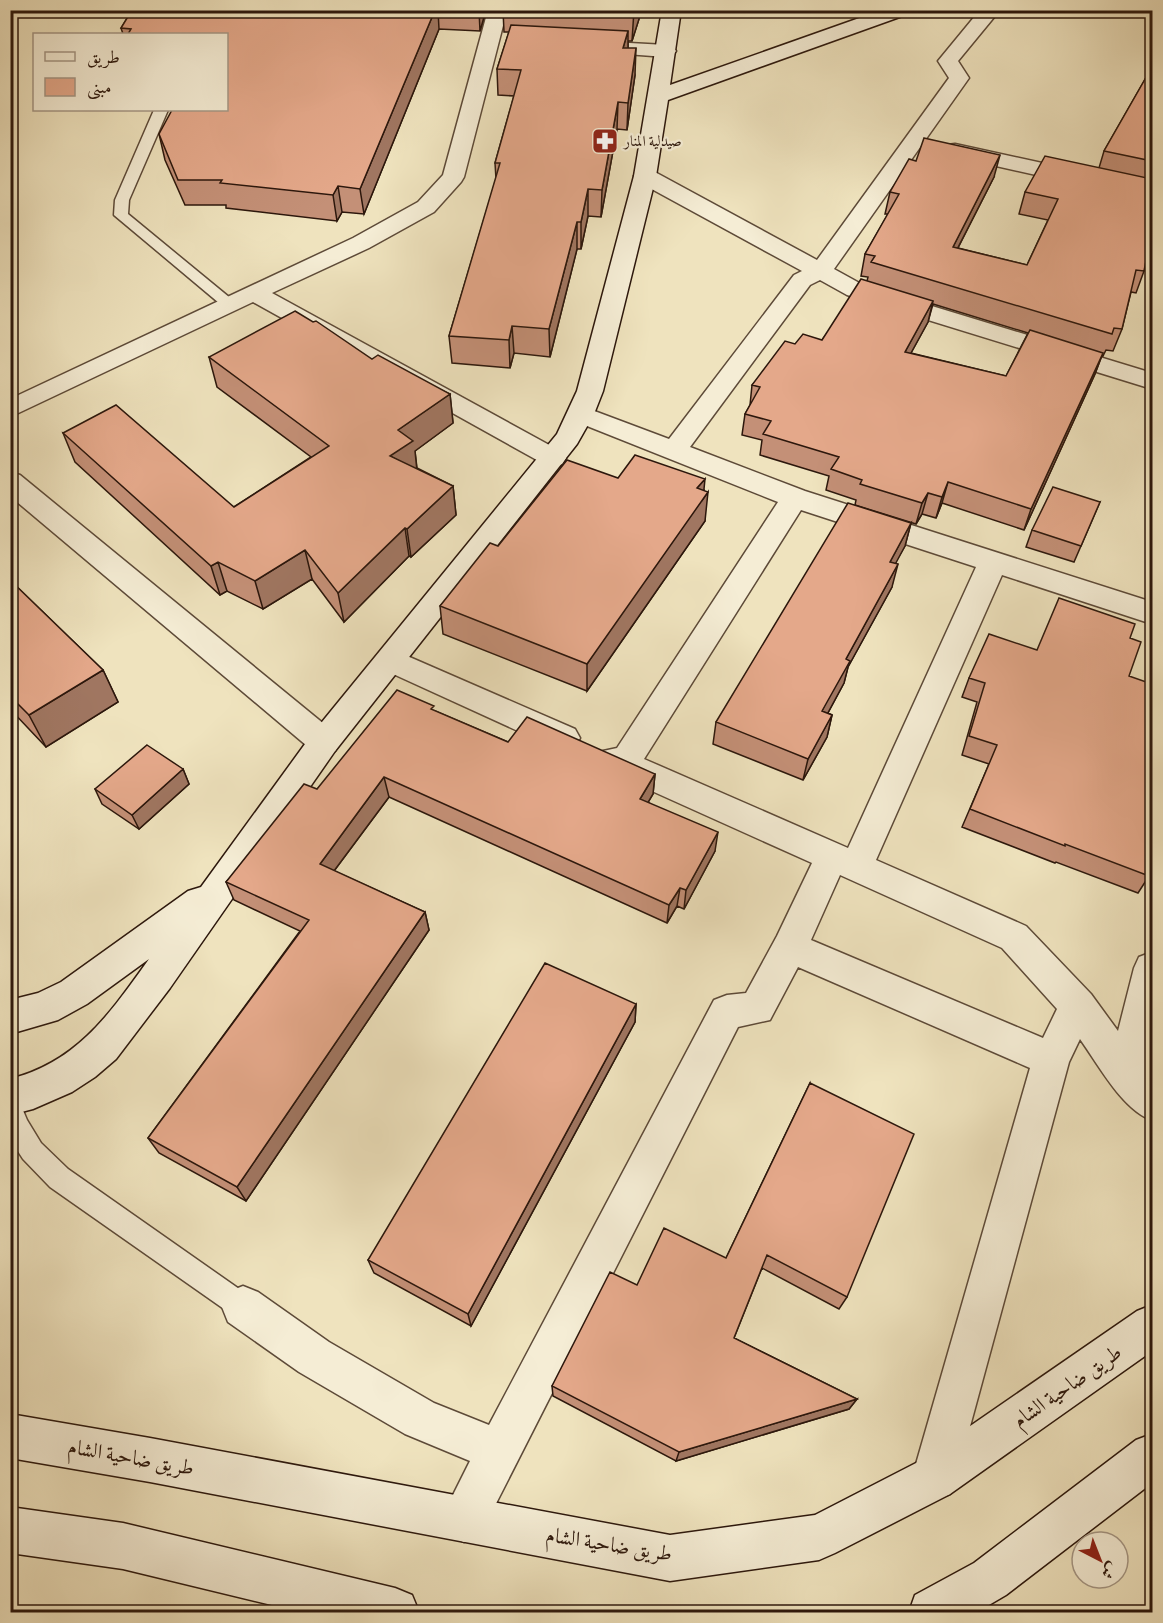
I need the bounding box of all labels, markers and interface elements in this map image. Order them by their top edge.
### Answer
legend [33,33,228,111]
text: طريق [87,46,120,71]
text: مبنى [87,76,112,101]
pharmacy icon: صيدلية المنار [590,126,620,156]
place label: صيدلية المنار [622,132,682,153]
street label: طريق ضاحية الشام [1007,1339,1130,1437]
street label: طريق ضاحية الشام [65,1433,196,1486]
street label: طريق ضاحية الشام [543,1521,674,1572]
north arrow [1070,1530,1130,1590]
text: ش [1095,1556,1122,1583]

